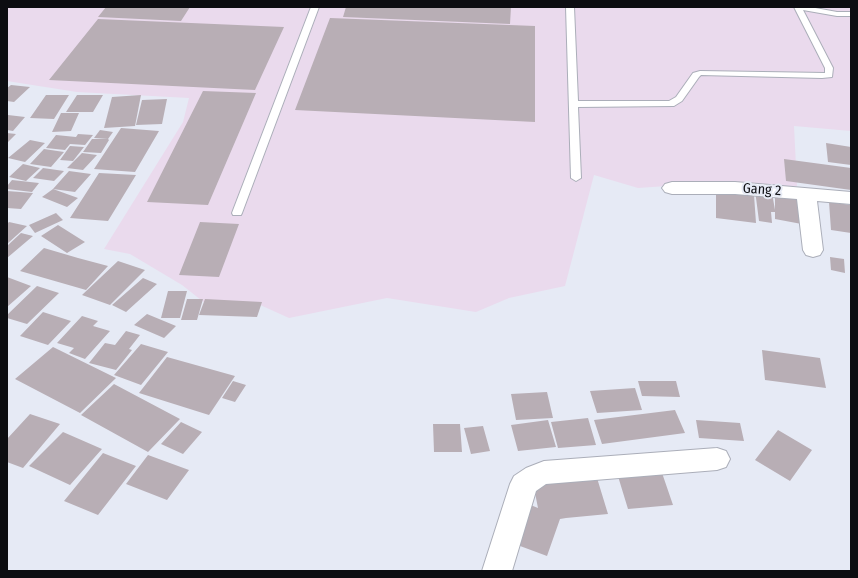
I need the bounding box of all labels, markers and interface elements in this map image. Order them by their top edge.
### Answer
street label: Gang 2 [742,180,782,200]

